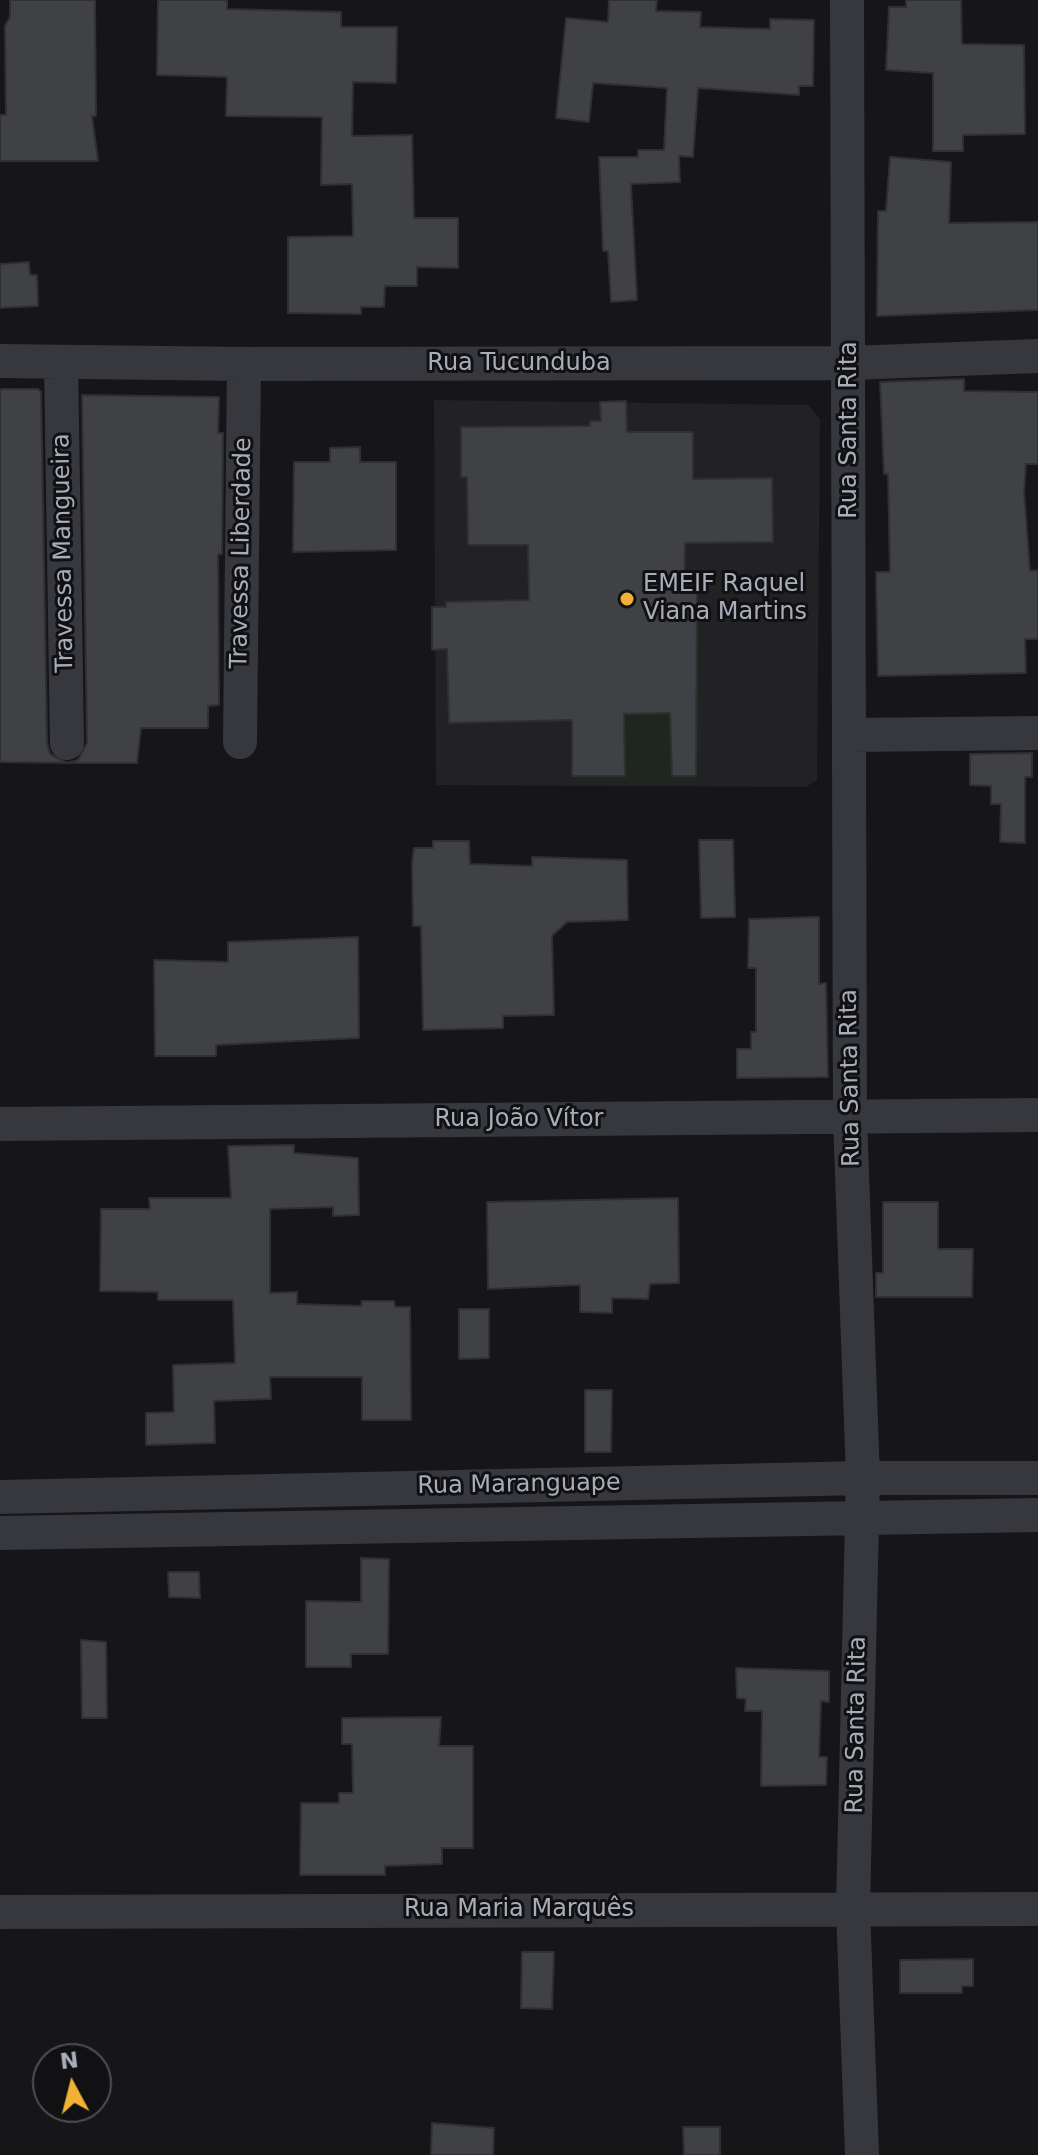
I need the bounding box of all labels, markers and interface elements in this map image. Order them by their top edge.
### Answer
street label: Rua Santa Rita [836,341,864,519]
street label: Rua Tucunduba [427,350,611,378]
street label: Travessa Mangueira [48,433,80,673]
street label: Travessa Liberdade [226,437,258,669]
place label: EMEIF Raquel Viana Martins [643,571,807,627]
marker: EMEIF Raquel Viana Martins [618,590,636,608]
street label: Rua Santa Rita [835,989,867,1167]
street label: Rua João Vítor [435,1106,603,1134]
street label: Rua Maranguape [417,1469,621,1501]
street label: Rua Santa Rita [841,1636,873,1814]
street label: Rua Maria Marquês [404,1896,634,1924]
north arrow [32,2043,112,2123]
text: N [59,2047,80,2074]

